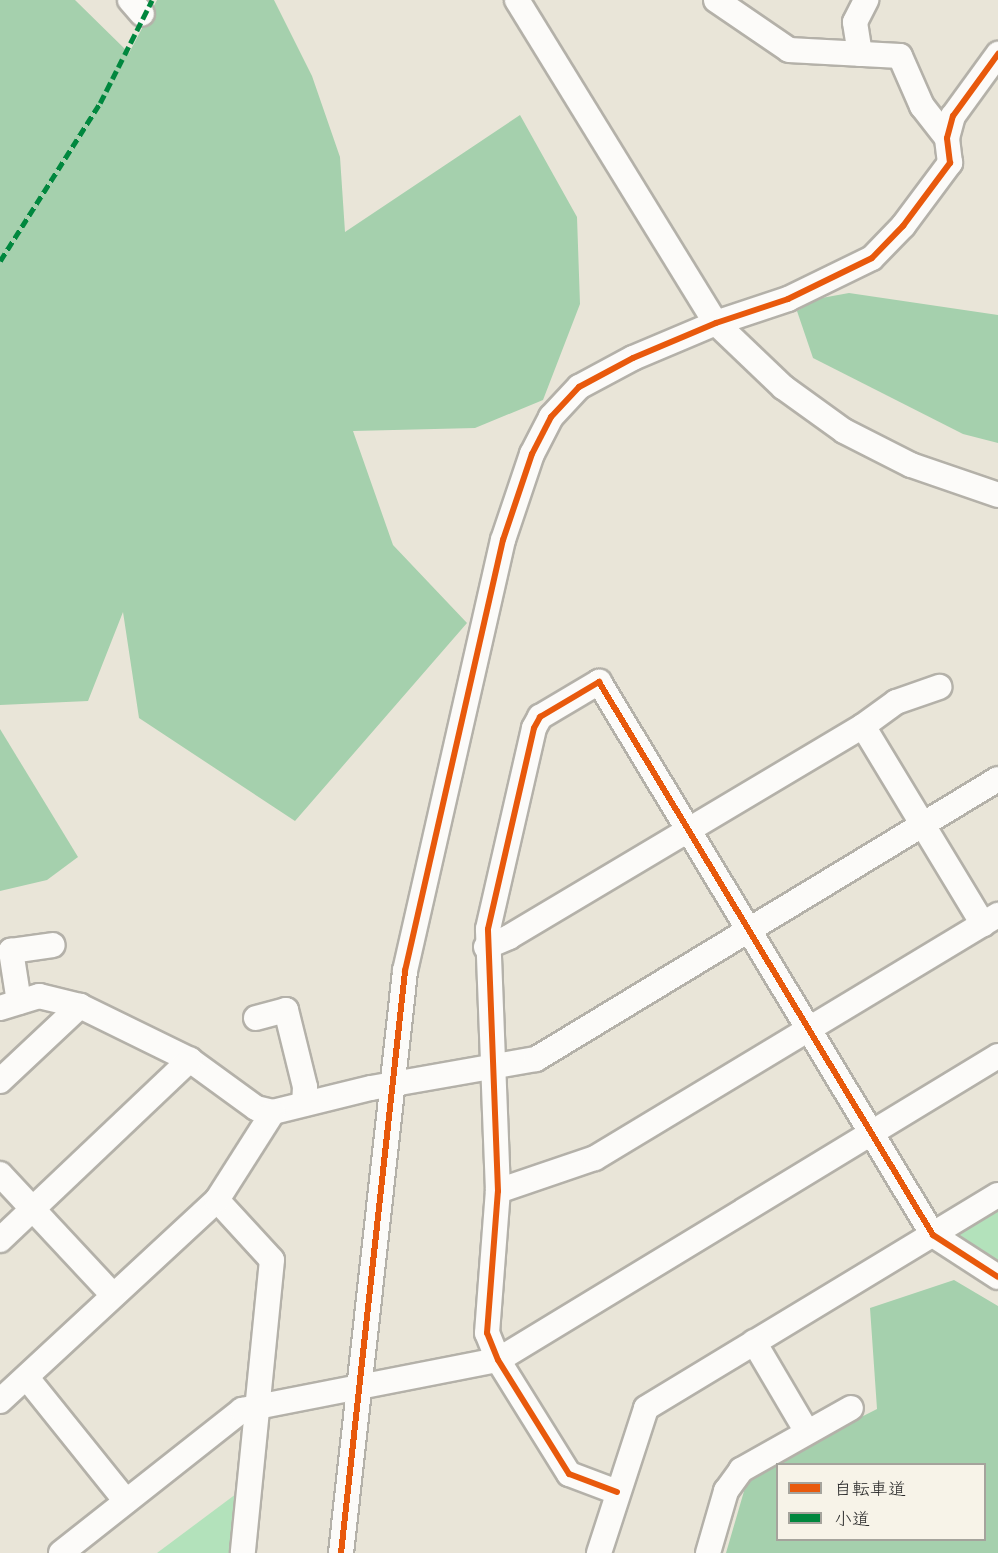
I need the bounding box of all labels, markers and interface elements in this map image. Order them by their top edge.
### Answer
legend [776,1463,986,1541]
text: 自転車道 [834,1481,906,1502]
text: 小道 [834,1511,870,1532]

